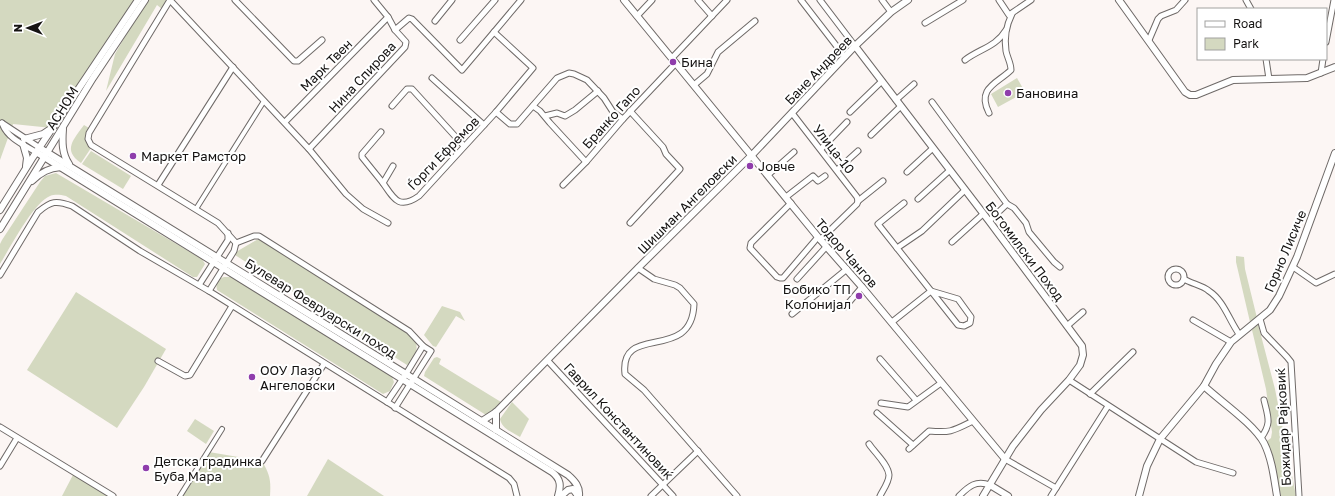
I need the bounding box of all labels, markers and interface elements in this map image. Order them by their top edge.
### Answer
north arrow [8,8,48,48]
legend [1197,8,1327,60]
text: Road [1233,16,1262,31]
text: N [11,24,24,32]
street label: Бане Андреев [781,32,855,108]
street label: Марк Твен [297,36,355,94]
text: Park [1233,36,1259,51]
street label: Нина Спирова [325,38,399,116]
place label: Бина [681,54,713,70]
marker: Бина [668,57,678,67]
street label: Бранко Гапо [579,82,644,152]
street label: АСНОМ [43,83,81,133]
place label: Бановина [1016,85,1078,101]
marker: Бановина [1003,88,1013,98]
street label: Ѓорги Ефремов [404,113,482,193]
street label: Улица-10 [810,121,858,177]
place label: Маркет Рамстор [141,148,246,164]
marker: Маркет Рамстор [128,151,138,161]
street label: Шишман Ангеловски [634,151,740,257]
place label: Јовче [758,158,795,174]
marker: Јовче [745,161,755,171]
street label: Богомилски Поход [982,198,1068,304]
street label: Горно Лисиче [1261,208,1309,294]
street label: Тодор Чангов [813,215,881,291]
street label: Булевар Февруарски поход [242,255,400,361]
place label: Бобико ТП Колонијал [783,281,851,312]
marker: Бобико ТП Колонијал [854,291,864,301]
street label: Гаврил Константиновиќ [561,359,677,483]
place label: ООУ Лазо Ангеловски [260,362,335,393]
street label: Божидар Рајковиќ [1272,367,1294,486]
marker: ООУ Лазо Ангеловски [247,372,257,382]
place label: Детска градинка Буба Мара [154,453,262,484]
marker: Детска градинка Буба Мара [141,463,151,473]

